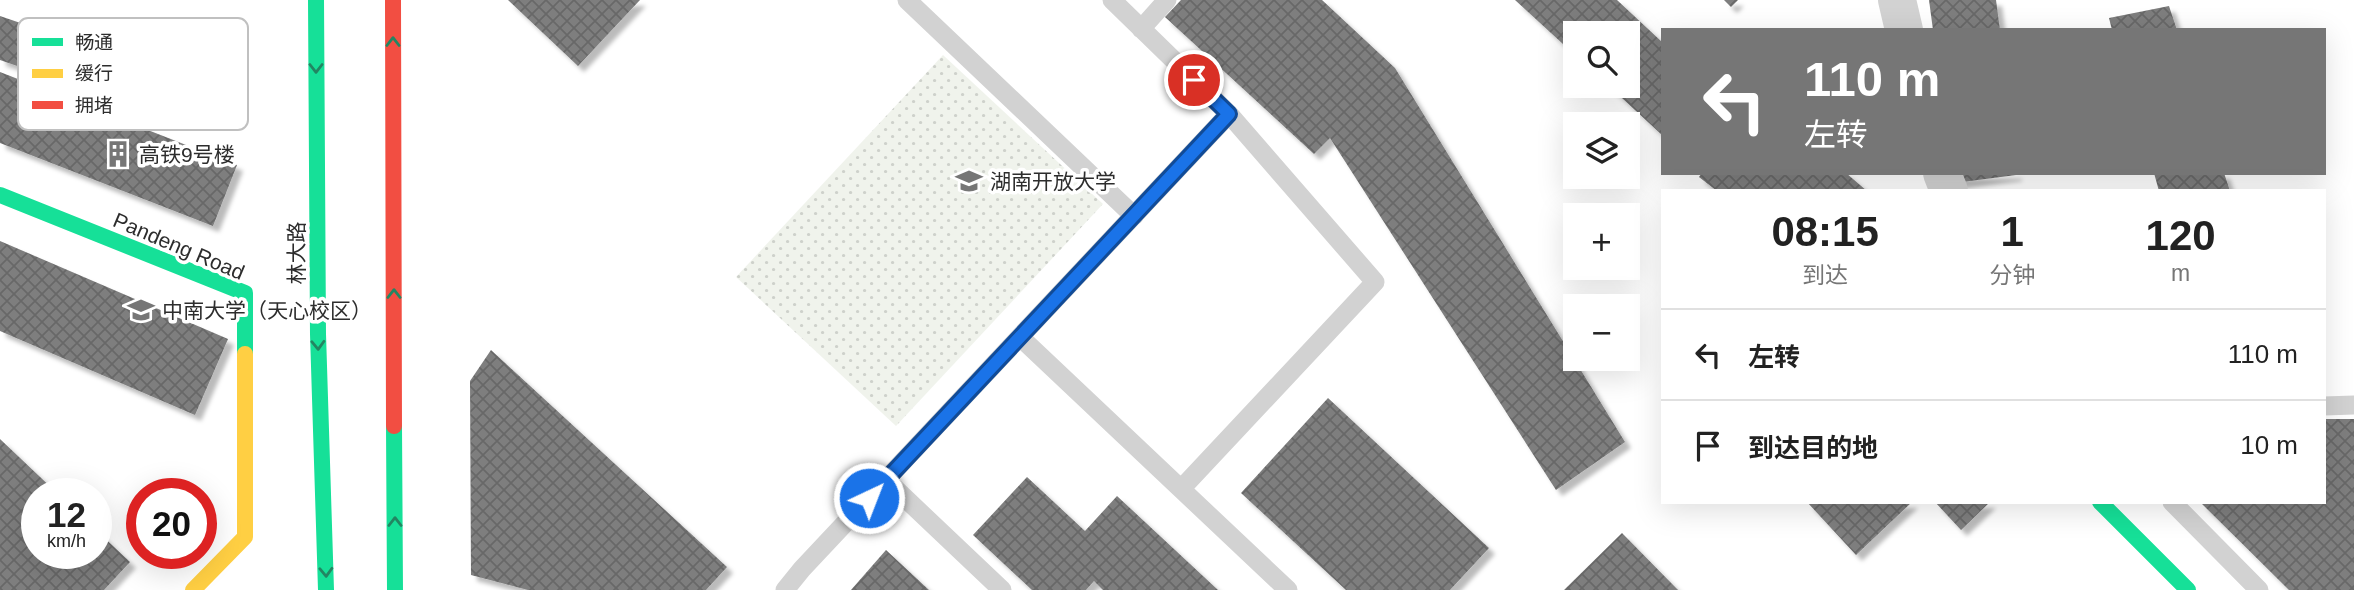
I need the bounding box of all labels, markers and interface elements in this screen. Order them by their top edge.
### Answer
legend [18,18,248,130]
map controls [1563,21,1640,371]
button: search [1563,21,1640,98]
text: 畅通 [75,32,113,53]
one-way arrow [385,37,401,47]
pin [1164,50,1224,110]
text: 110 m [1804,52,1940,106]
icon: left [1689,56,1780,147]
icon: arrive [1175,61,1213,99]
text: 缓行 [75,63,113,84]
one-way arrow [308,63,324,74]
text: 拥堵 [75,95,113,116]
button: layers [1563,112,1640,189]
text: 左转 [1804,117,1868,153]
building icon: 高铁9号楼 [103,139,133,169]
place label: 高铁9号楼 [139,143,235,166]
school or university icon: 湖南开放大学 [954,166,984,196]
place label: 湖南开放大学 [990,170,1116,193]
button: + [1563,203,1640,280]
street label: Pandeng Road [110,208,248,284]
text: 08:15 [1771,208,1879,255]
text: 1 [2000,208,2024,255]
text: 120 [2146,212,2216,259]
street label: 林大路 [285,222,308,285]
text: m [2171,260,2190,286]
text: 到达 [1802,262,1848,288]
text: 分钟 [1989,262,2035,288]
one-way arrow [386,289,402,299]
button: − [1563,294,1640,371]
school or university icon: 中南大学（天心校区） [126,295,156,325]
place label: 中南大学（天心校区） [162,299,372,322]
icon: left [1689,336,1727,374]
one-way arrow [311,339,326,350]
text: 110 m [2228,339,2298,369]
text: 左转 [1748,342,1800,372]
icon: arrive [1689,427,1727,465]
text: 10 m [2240,430,2298,460]
text: 到达目的地 [1748,433,1878,463]
position arrow [832,461,906,535]
speed limit sign: 20 [126,478,217,569]
text: 12 [47,495,86,534]
one-way arrow [387,516,403,527]
text: km/h [47,531,86,551]
one-way arrow [318,567,333,578]

